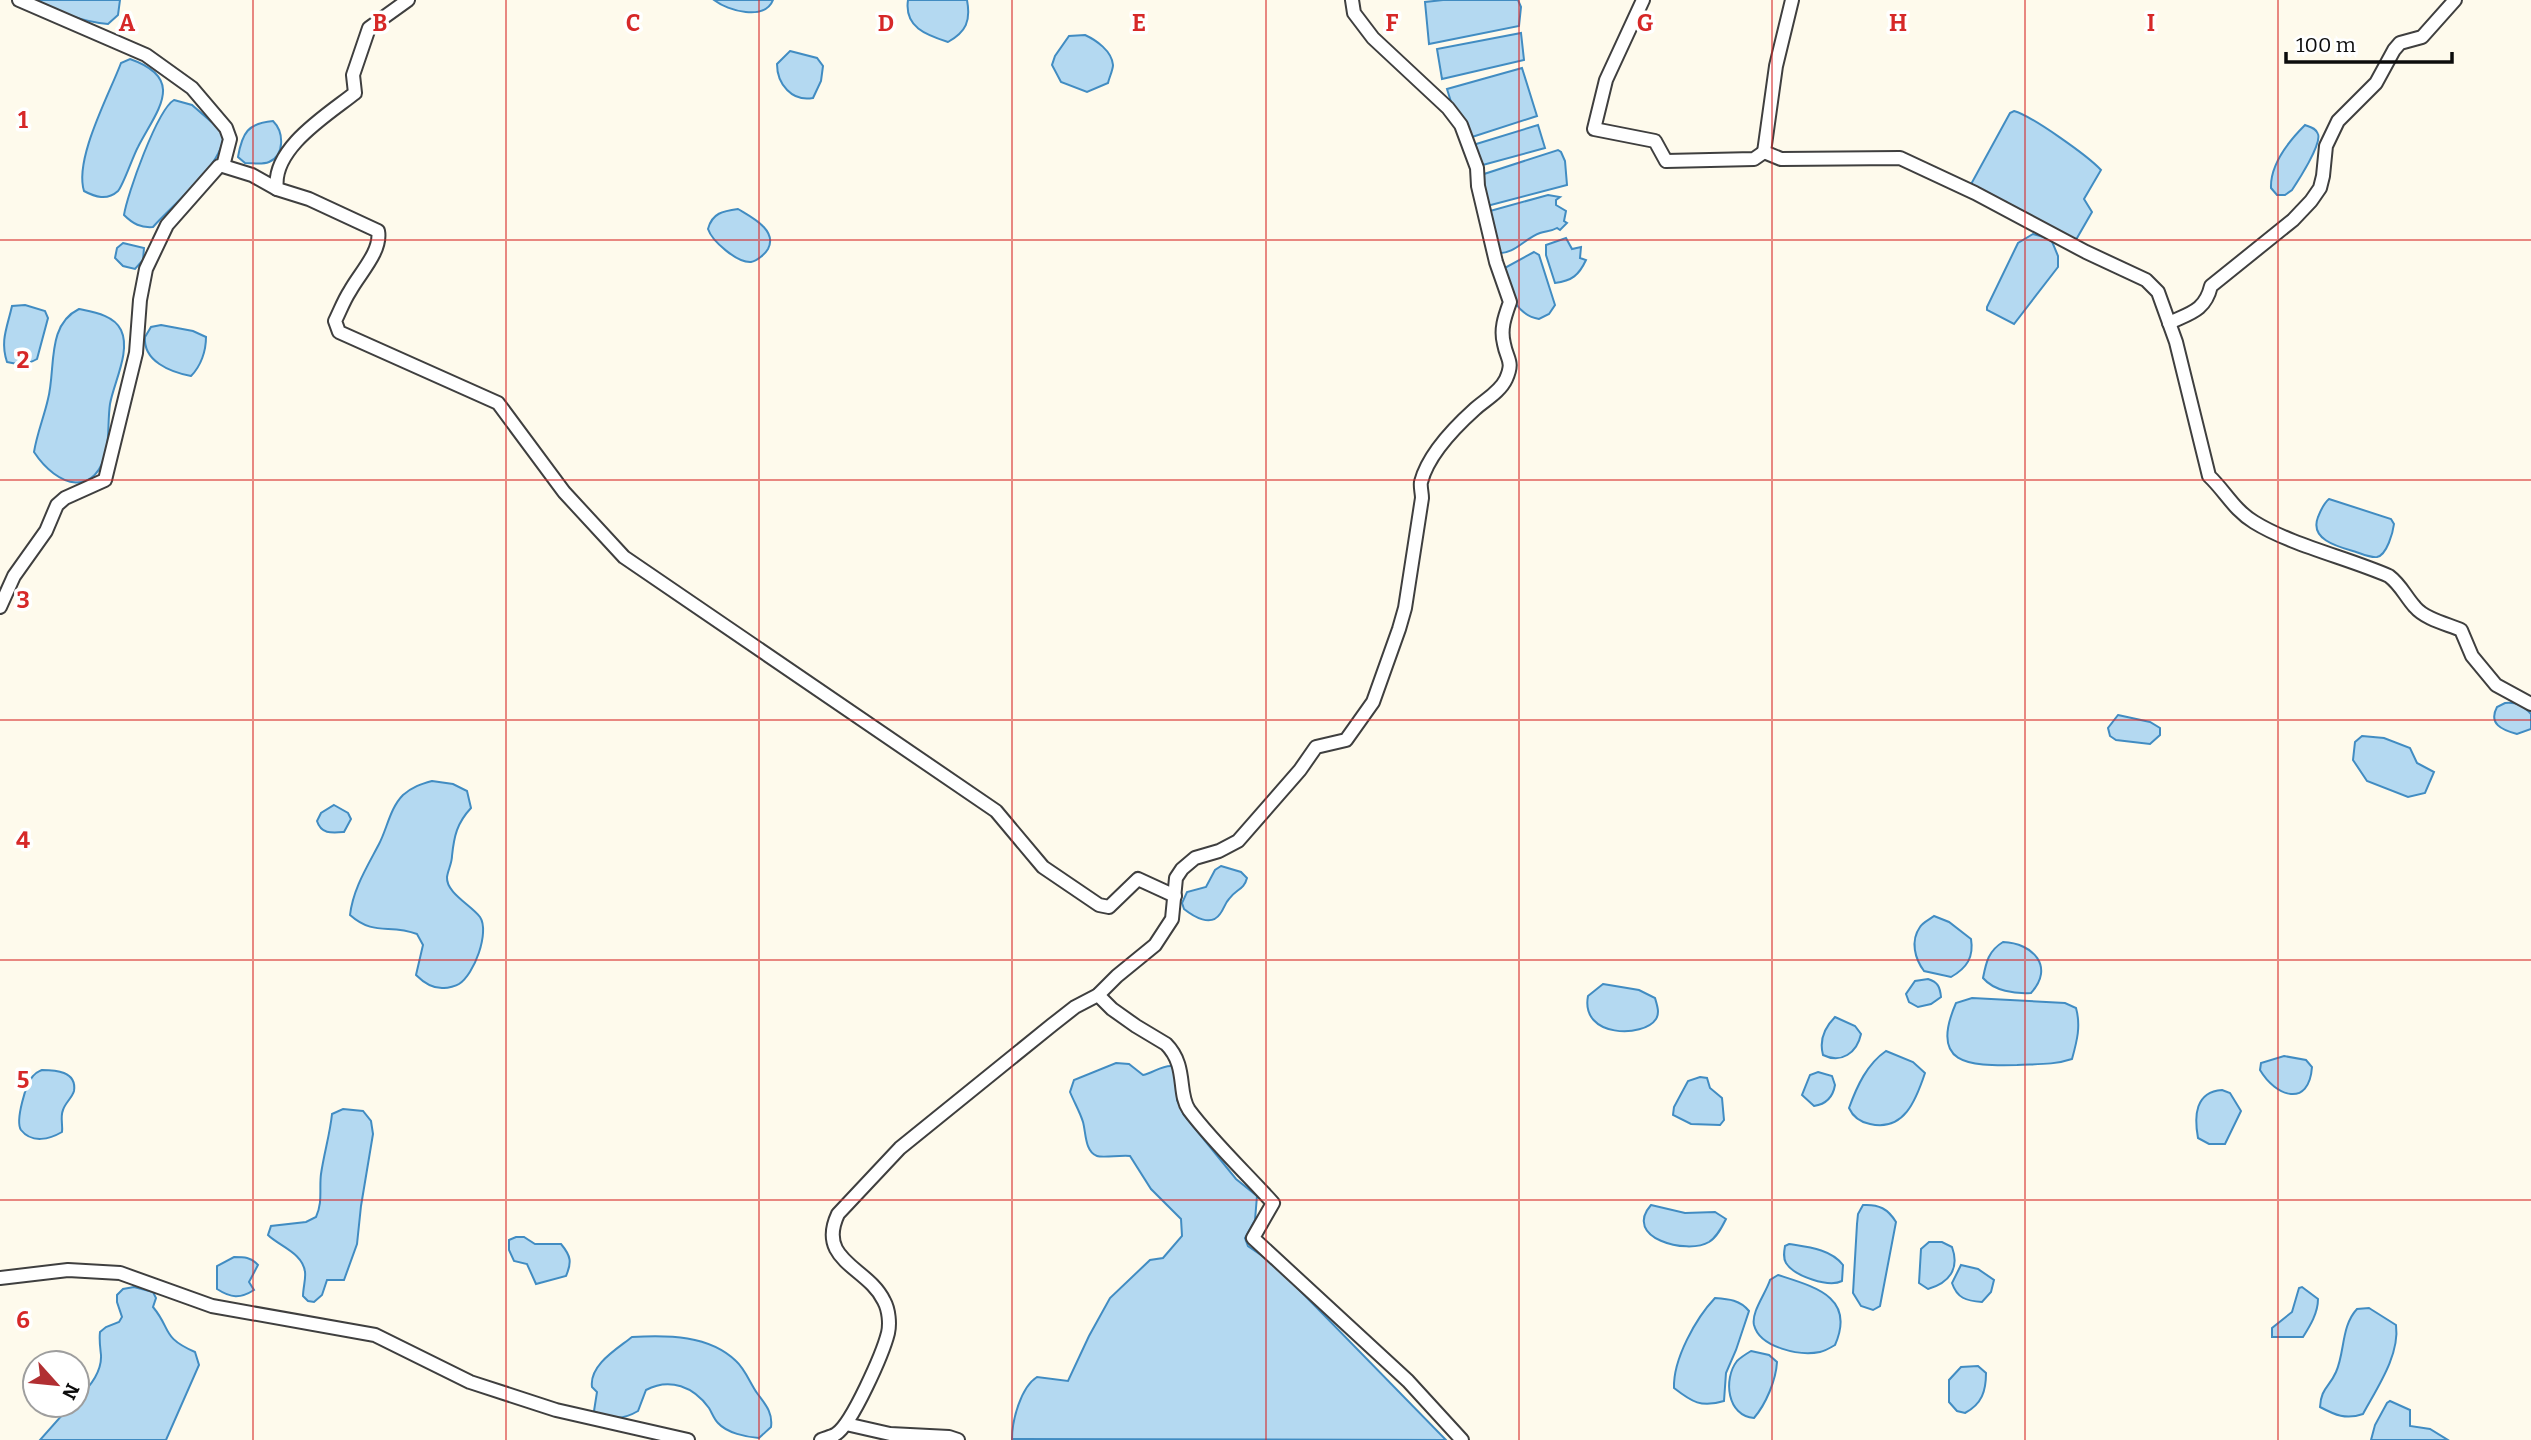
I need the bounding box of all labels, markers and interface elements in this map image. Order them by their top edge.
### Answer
text: A [119,9,136,37]
text: B [373,9,387,37]
text: C [626,9,640,37]
text: D [878,9,894,37]
text: E [1132,9,1146,37]
text: F [1386,9,1399,37]
text: G [1637,9,1654,37]
text: H [1889,9,1907,37]
text: I [2147,9,2155,37]
scale bar [2286,21,2452,65]
text: 100 m [2296,32,2356,58]
text: 1 [18,106,28,134]
text: 2 [17,346,30,374]
text: 3 [16,586,30,614]
text: 4 [16,826,30,854]
text: 5 [17,1066,29,1094]
text: 6 [16,1306,30,1334]
north arrow [21,1349,91,1419]
text: N [57,1380,84,1404]

